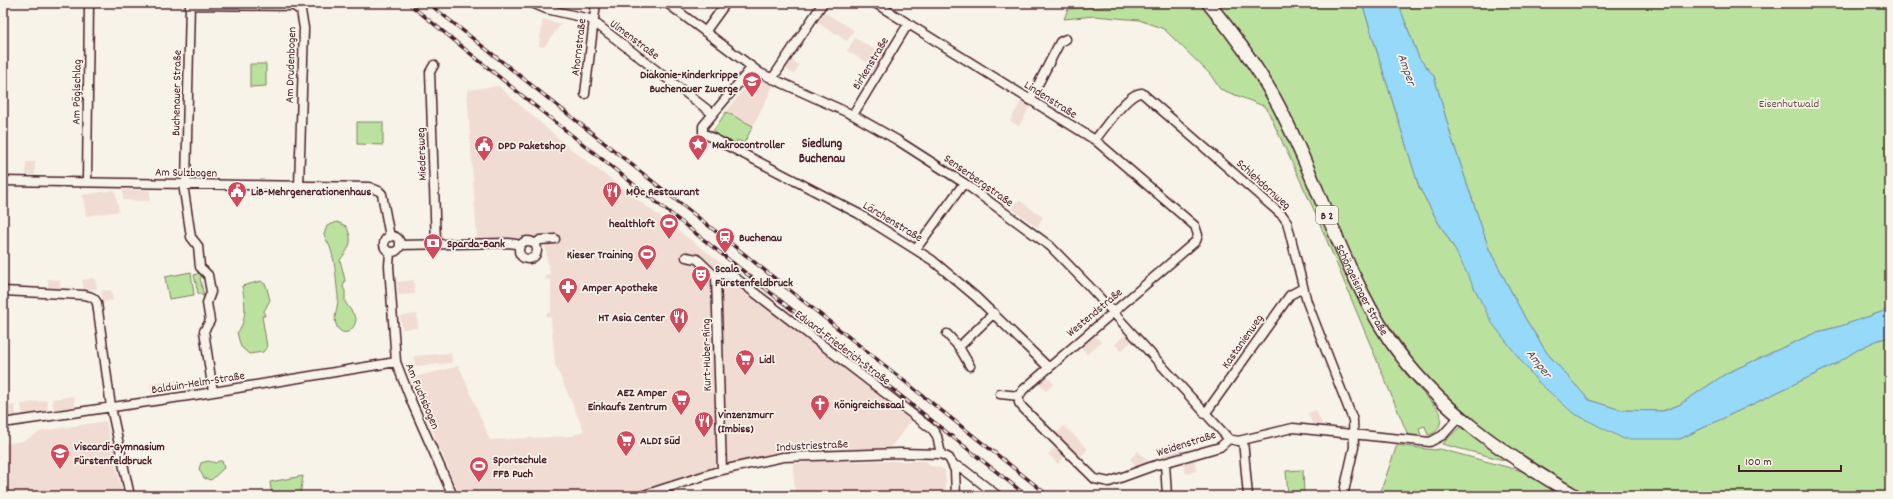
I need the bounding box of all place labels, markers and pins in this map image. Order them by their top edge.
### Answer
place label: Diakonie-Kinderkrippe Buchenauer Zwerge [640,67,739,98]
school or university icon: Diakonie-Kinderkrippe Buchenauer Zwerge [741,70,763,98]
place icon: Makrocontroller [687,133,709,161]
public building icon: DPD Paketshop [473,134,495,162]
place label: Makrocontroller [712,137,785,154]
place label: DPD Paketshop [498,138,566,155]
public building icon: LiB-Mehrgenerationenhaus [226,180,248,208]
restaurant icon: Mộc Restaurant [601,180,623,208]
place label: LiB-Mehrgenerationenhaus [251,184,371,201]
place label: Mộc Restaurant [626,184,700,201]
sports icon: healthloft [658,212,680,240]
place label: healthloft [609,216,656,233]
station icon: Buchenau [714,226,736,254]
place label: Buchenau [739,230,782,247]
bank icon: Sparda-Bank [422,232,444,260]
place label: Sparda-Bank [447,236,505,253]
sports icon: Kieser Training [636,243,658,271]
place label: Kieser Training [567,247,633,264]
place label: Scala Fürstenfeldbruck [715,261,793,292]
theatre icon: Scala Fürstenfeldbruck [690,264,712,292]
pharmacy icon: Amper Apotheke [557,276,579,304]
place label: Amper Apotheke [582,280,658,297]
restaurant icon: HT Asia Center [668,306,690,334]
place label: HT Asia Center [598,310,666,327]
supermarket icon: Lidl [734,348,756,376]
place label: Lidl [759,352,775,369]
place label: AEZ Amper Einkaufs Zentrum [588,385,668,416]
supermarket icon: AEZ Amper Einkaufs Zentrum [670,388,692,416]
church icon: Königreichssaal [809,393,831,421]
place label: Königreichssaal [834,397,904,414]
place label: Vinzenzmurr (Imbiss) [718,407,774,438]
restaurant icon: Vinzenzmurr (Imbiss) [693,410,715,438]
supermarket icon: ALDI Süd [615,429,637,457]
place label: ALDI Süd [640,433,681,450]
place label: Viscardi-Gymnasium Fürstenfeldbruck [74,439,165,470]
school or university icon: Viscardi-Gymnasium Fürstenfeldbruck [49,442,71,470]
place label: Sportschule FFB Puch [493,452,547,483]
sports icon: Sportschule FFB Puch [468,455,490,483]

